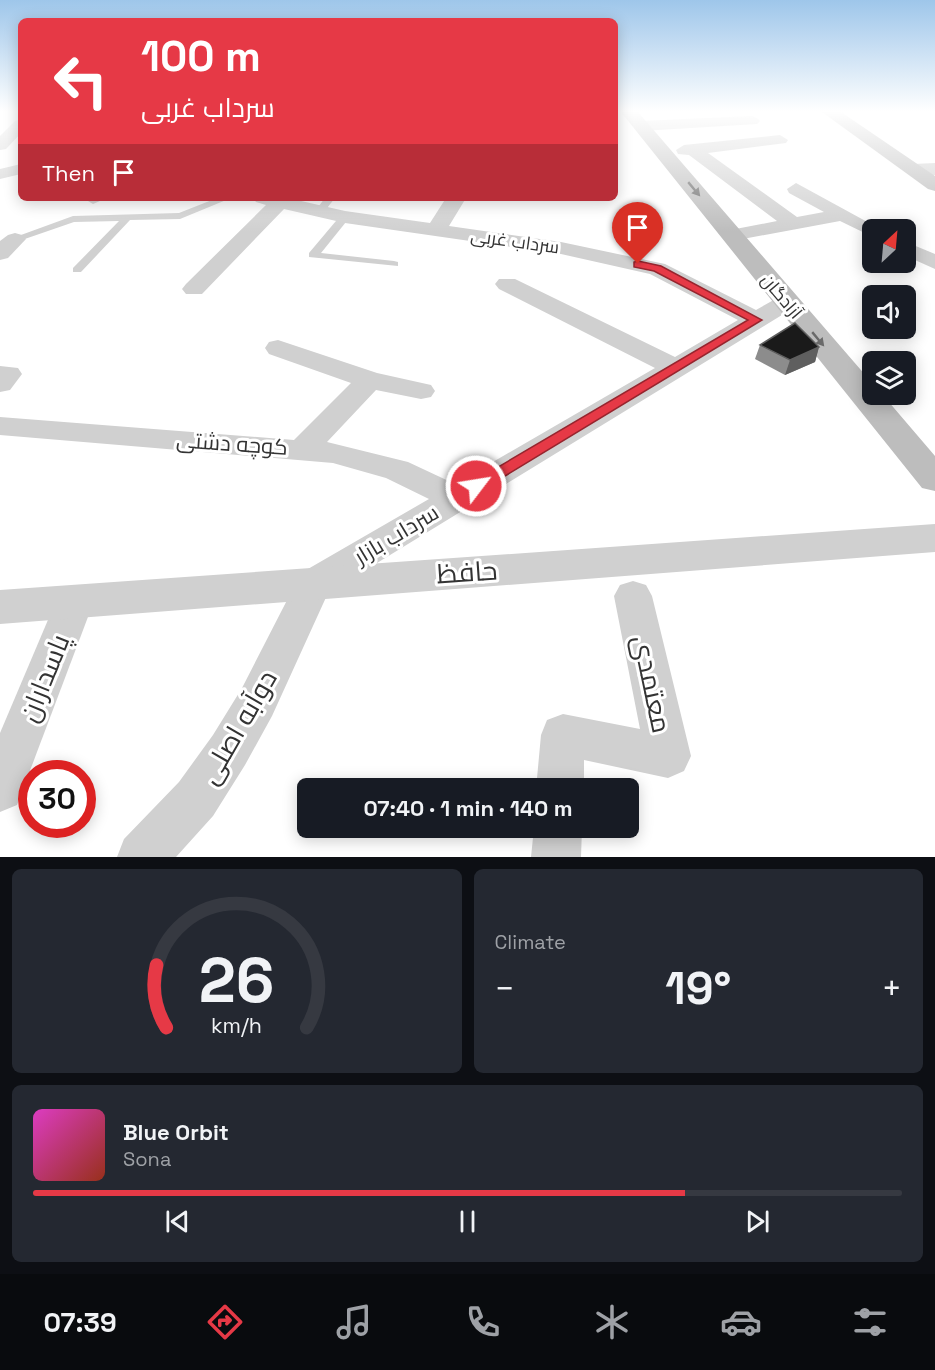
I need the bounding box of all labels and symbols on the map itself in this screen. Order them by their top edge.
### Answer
one-way arrow [687,182,699,197]
pin [612,202,663,264]
north arrow [862,219,916,273]
street label: سرداب غربی [469,223,561,259]
street label: آزادگان [756,268,808,324]
one-way arrow [812,331,825,347]
street label: کوچه دشتی [175,425,289,462]
position arrow [444,454,508,518]
street label: سرداب بازار [347,498,443,571]
street label: حافظ [435,552,499,592]
street label: پاسداران [11,629,78,727]
street label: معتمدی [625,632,679,736]
street label: دوآبه اصلی [191,664,285,790]
speed limit sign: 30 [18,760,96,838]

